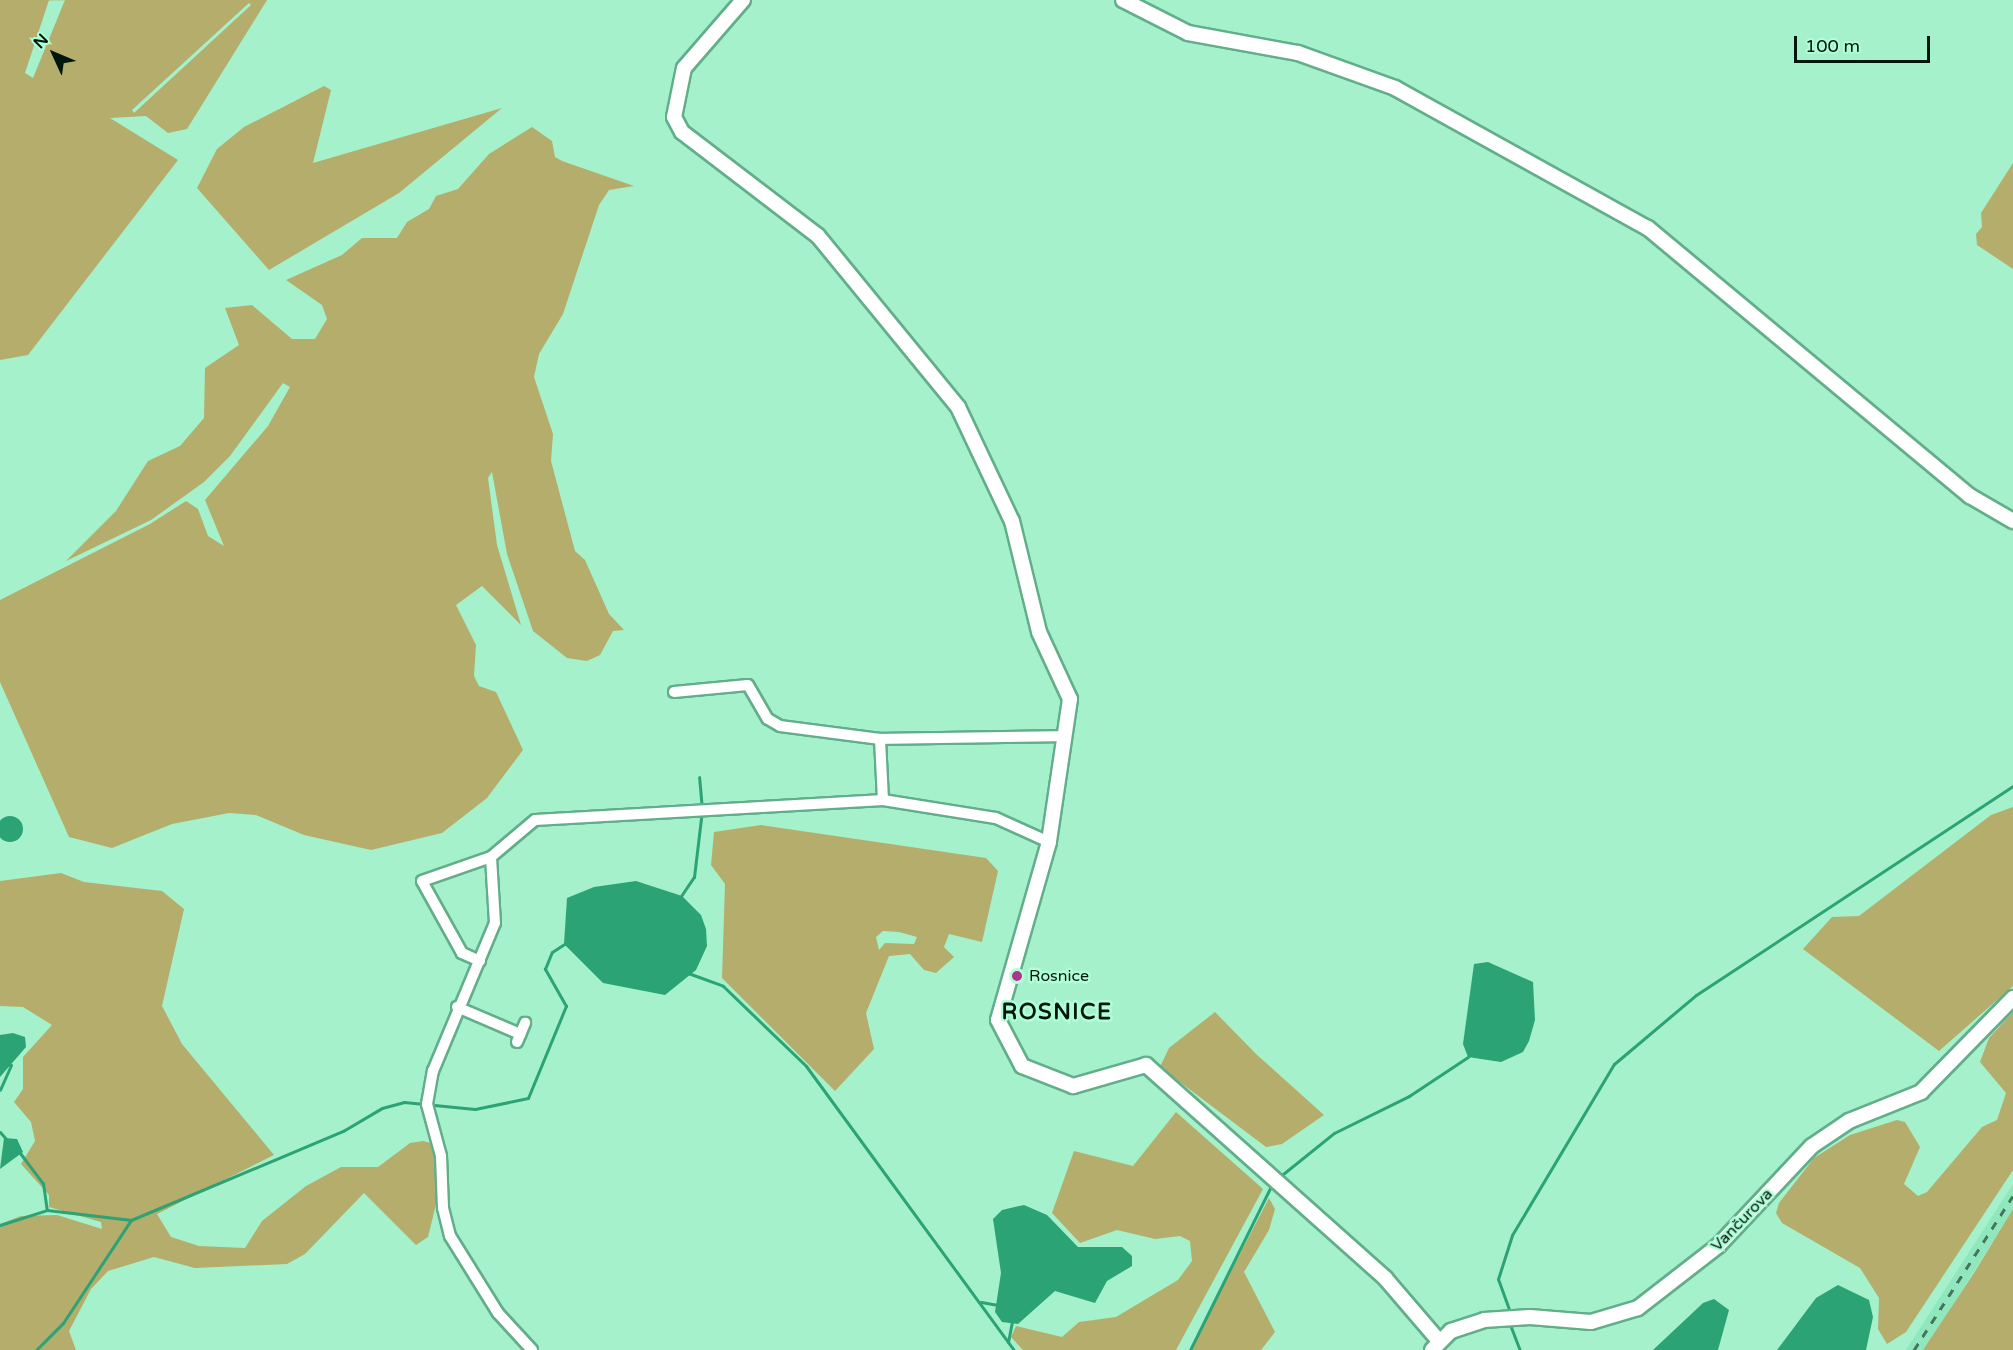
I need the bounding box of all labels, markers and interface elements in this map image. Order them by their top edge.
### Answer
north arrow [24,24,84,84]
scale bar [1797,24,1934,62]
text: N [29,30,53,53]
text: 100 m [1805,35,1860,57]
place label: Rosnice [1029,966,1089,986]
marker: Rosnice [1010,969,1024,983]
district label: ROSNICE [1002,1000,1112,1026]
street label: Vančurova [1707,1185,1777,1255]

